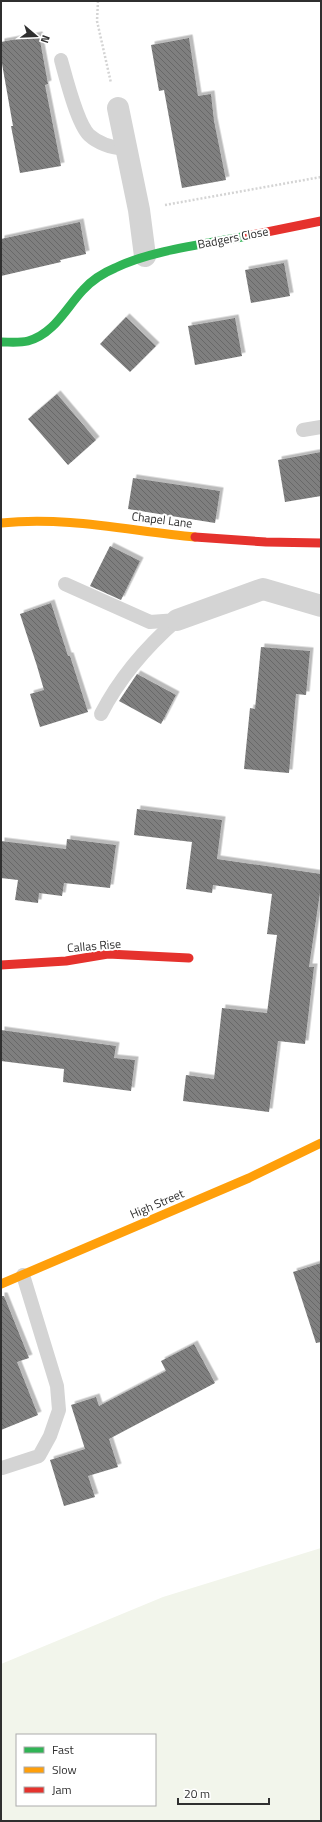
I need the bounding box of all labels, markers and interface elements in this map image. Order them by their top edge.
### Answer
north arrow [16,16,56,56]
text: N [37,33,54,45]
street label: Badgers Close [196,221,270,254]
street label: Chapel Lane [131,506,194,533]
street label: Callas Rise [66,934,122,957]
street label: High Street [127,1183,187,1223]
legend [16,1734,156,1806]
text: Fast [52,1740,75,1759]
text: Slow [52,1760,77,1779]
text: Jam [52,1780,72,1799]
scale bar [178,1780,269,1806]
text: 20 m [184,1784,210,1803]

